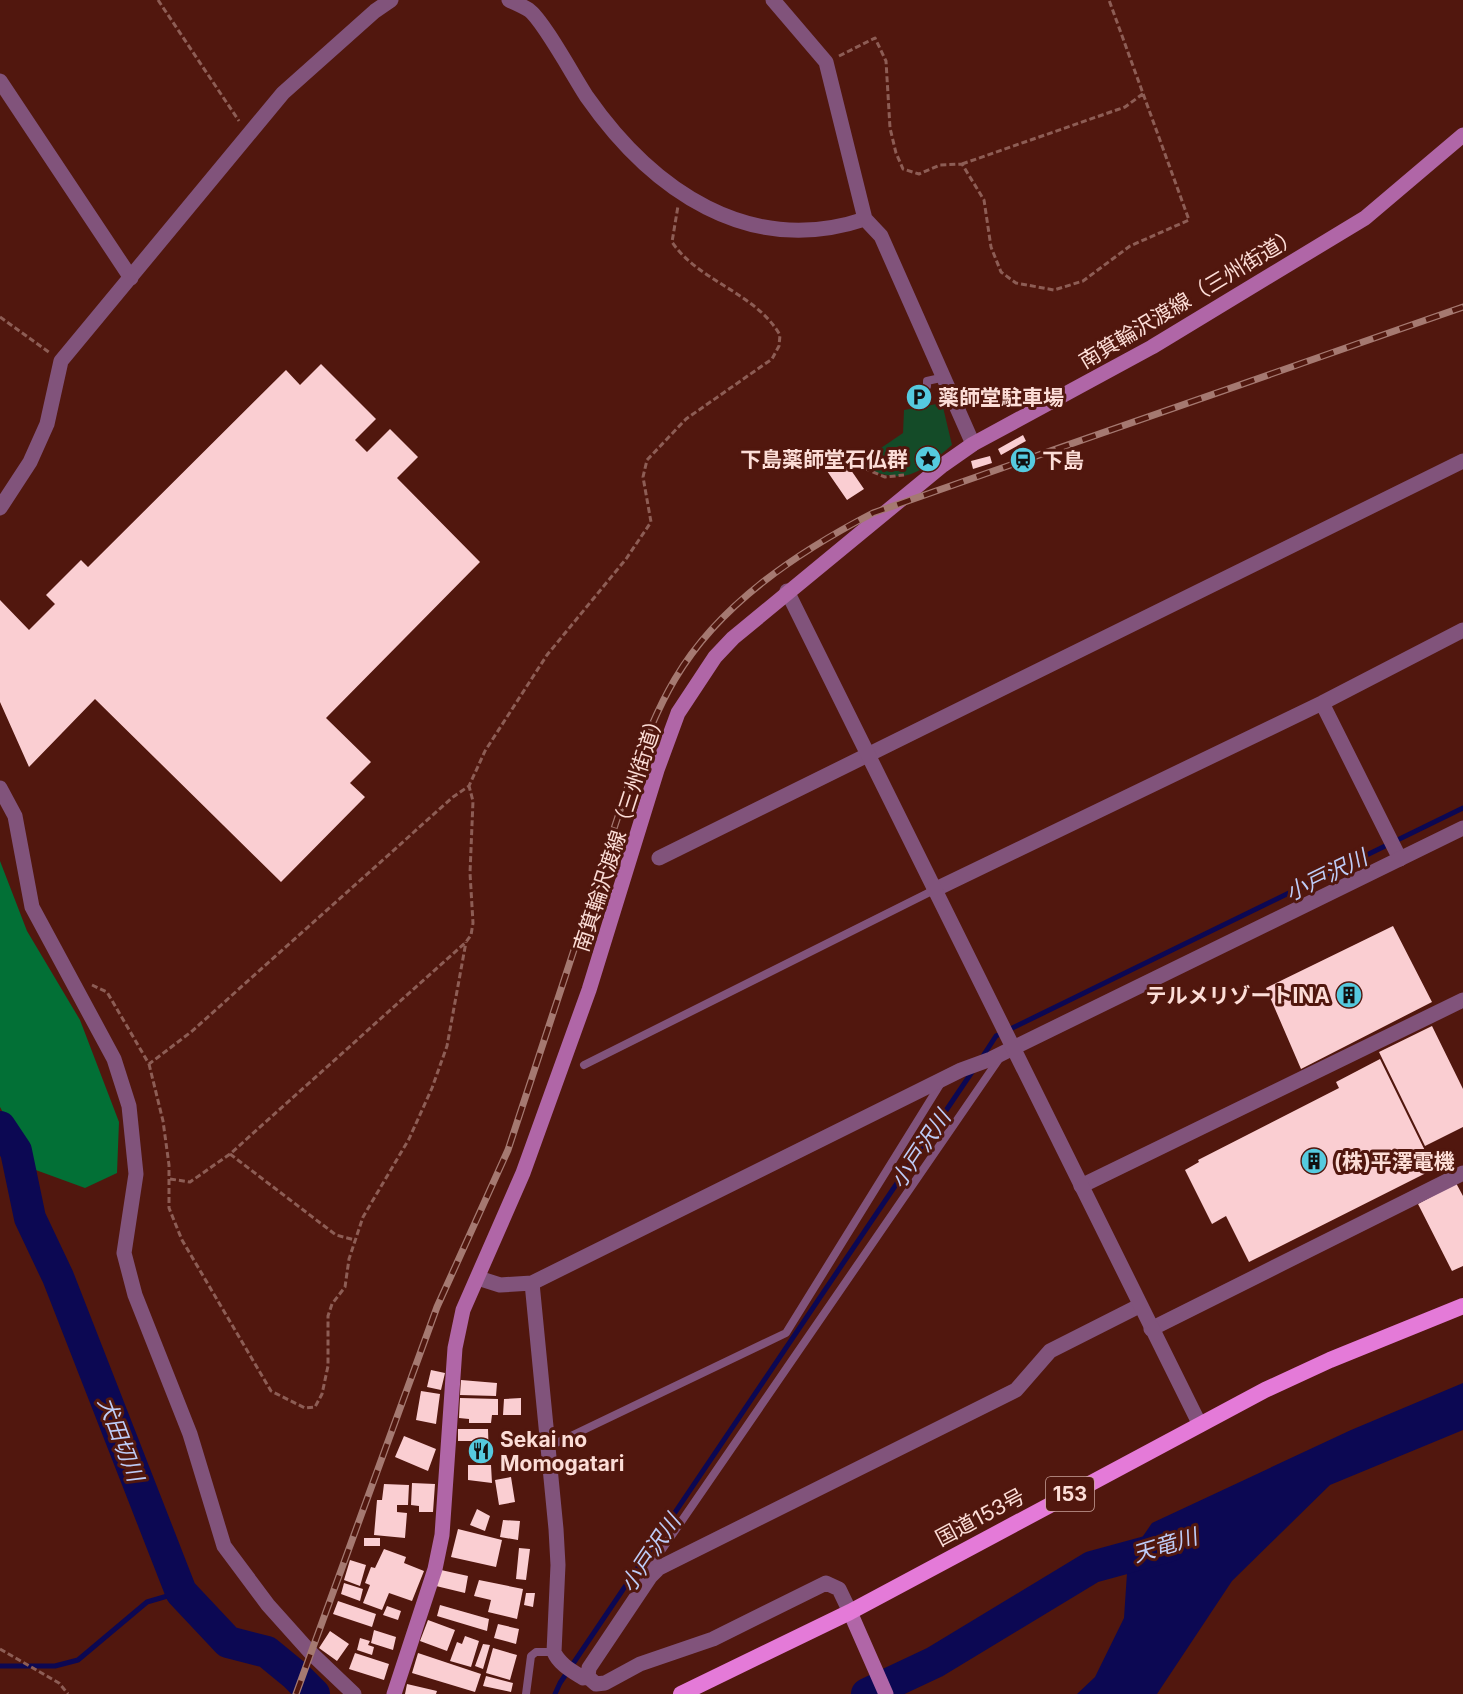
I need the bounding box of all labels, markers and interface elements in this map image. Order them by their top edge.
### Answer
street label: 南箕輪沢渡線（三州街道） [1075,222,1303,374]
parking icon: 薬師堂駐車場 [904,382,934,412]
place label: 薬師堂駐車場 [938,385,1064,410]
place icon: 下島薬師堂石仏群 [913,444,943,474]
station icon: 下島 [1008,445,1038,475]
place label: 下島薬師堂石仏群 [740,447,908,472]
place label: 下島 [1042,448,1084,473]
street label: 南箕輪沢渡線（三州街道） [568,707,670,955]
water label: 小戸沢川 [1281,843,1373,906]
building icon: テルメリゾートINA [1334,980,1364,1010]
place label: テルメリゾートINA [1145,983,1330,1008]
water label: 小戸沢川 [885,1104,956,1193]
building icon: (株)平澤電機 [1299,1146,1329,1176]
place label: (株)平澤電機 [1334,1149,1455,1174]
water label: 犬田切川 [93,1393,150,1487]
place label: Sekai no Momogatari [500,1427,624,1476]
restaurant icon: Sekai no Momogatari [466,1436,496,1466]
road number: 153 [1046,1477,1094,1511]
street label: 国道153号 [931,1483,1029,1551]
water label: 小戸沢川 [615,1508,686,1597]
water label: 天竜川 [1130,1522,1202,1567]

